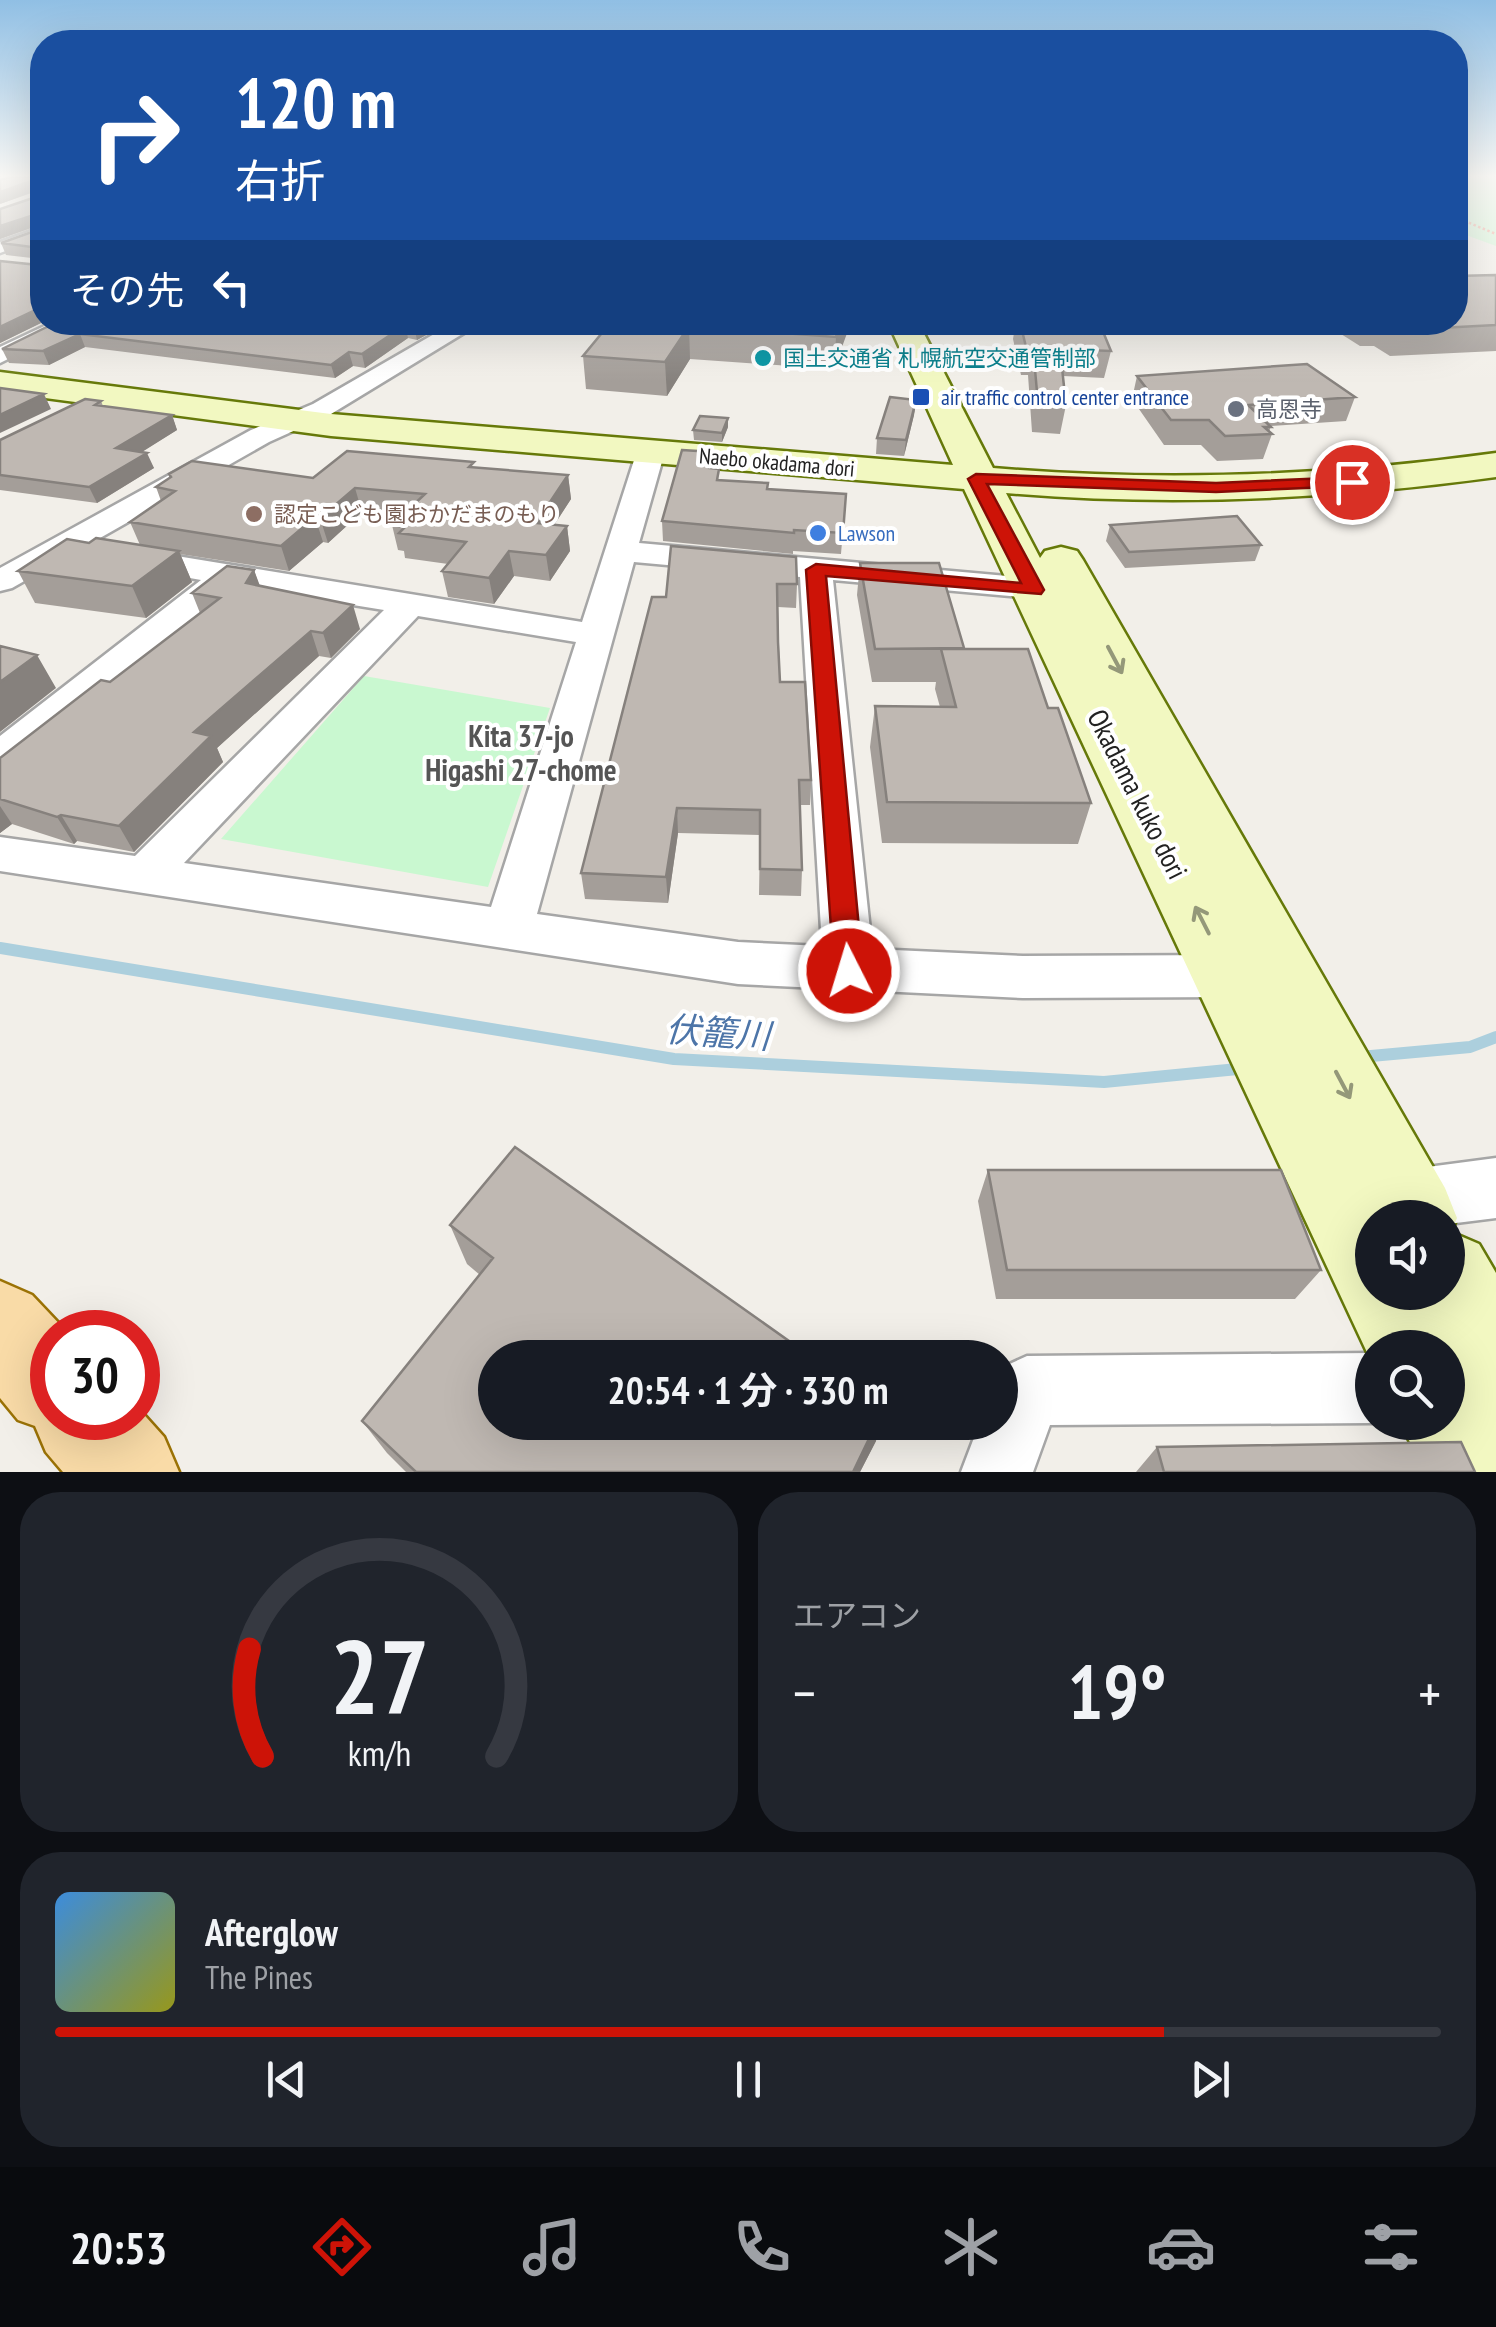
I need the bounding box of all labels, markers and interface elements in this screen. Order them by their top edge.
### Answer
text: 120 m [235,57,396,147]
icon: right [70,70,200,200]
text: 右折 [235,151,325,209]
icon: left [204,260,259,315]
text: その先 [70,265,184,314]
place label: 国土交通省 札幌航空交通管制部 [783,344,1096,372]
marker: 国土交通省 札幌航空交通管制部 [752,347,774,369]
place label: air traffic control center entrance [941,383,1189,411]
marker: air traffic control center entrance [910,386,932,408]
place label: 高恩寺 [1256,395,1322,423]
marker: 高恩寺 [1225,398,1247,420]
pin [1310,440,1395,525]
street label: Naebo okadama dori [698,441,856,483]
icon: arrive [1325,455,1380,510]
place label: 認定こども園おかだまのもり [274,500,560,528]
marker: 認定こども園おかだまのもり [243,503,265,525]
place label: Lawson [838,519,895,547]
marker: Lawson [807,522,829,544]
one-way arrow [1105,645,1125,674]
street label: Okadama kuko dori [1079,703,1197,885]
district label: Kita 37-jo Higashi 27-chome [425,716,617,789]
one-way arrow [1192,906,1211,936]
position arrow [797,919,901,1023]
water label: 伏籠川 [664,1005,776,1059]
one-way arrow [1334,1070,1354,1099]
map controls [1355,1200,1465,1440]
button: sound [1355,1200,1465,1310]
speed limit sign: 30 [30,1310,160,1440]
button: search [1355,1330,1465,1440]
text: 20:54 · 1 分 · 330 m [608,1365,888,1414]
text: エアコン [793,1594,921,1636]
text: 27 [329,1608,429,1743]
text: 19° [1067,1643,1167,1740]
text: − [793,1657,816,1728]
text: + [1418,1657,1441,1728]
text: km/h [347,1730,411,1776]
text: Afterglow [205,1907,338,1956]
text: The Pines [205,1956,313,1998]
icon: previous [259,2052,314,2107]
icon: pause [721,2052,776,2107]
icon: next [1183,2052,1238,2107]
icon: directions [307,2212,377,2282]
icon: music [517,2212,587,2282]
icon: phone [727,2212,797,2282]
icon: climate [936,2212,1006,2282]
icon: car [1146,2212,1216,2282]
icon: filters [1356,2212,1426,2282]
text: 20:53 [70,2218,167,2276]

